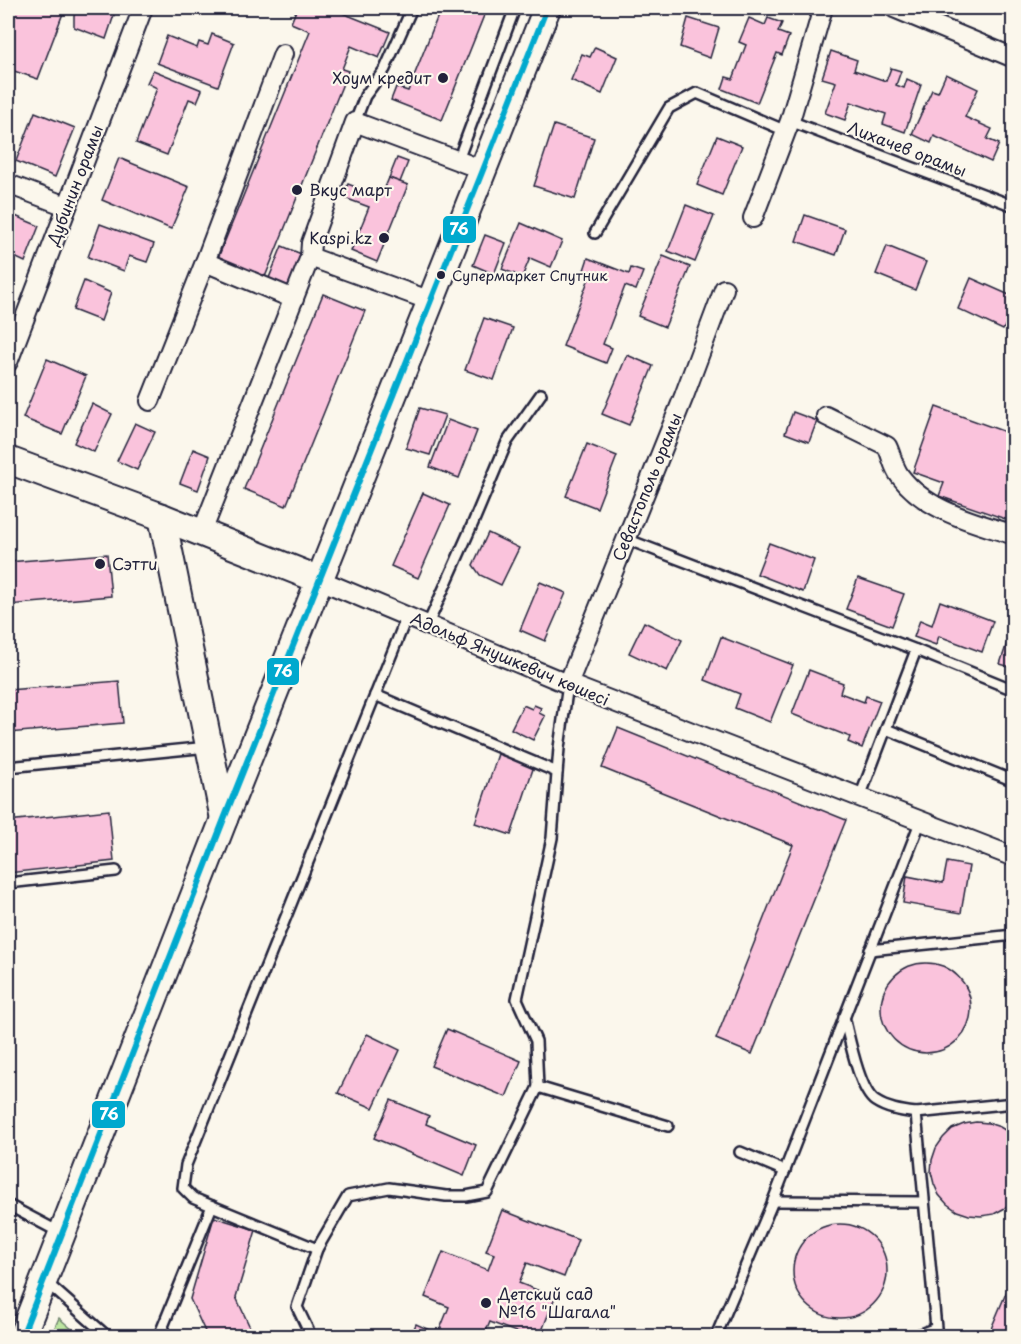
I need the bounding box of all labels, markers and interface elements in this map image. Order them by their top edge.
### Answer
place label: Хоум кредит [332,65,432,89]
marker: Хоум кредит [436,71,450,85]
street label: Лихачев орамы [844,114,970,182]
street label: Дубинин орамы [40,121,108,249]
place label: Вкус март [309,177,392,201]
marker: Вкус март [290,183,304,197]
line badge: 76 [442,215,477,244]
text: 76 [449,216,469,240]
place label: Kaspi.kz [309,225,372,249]
marker: Kaspi.kz [377,231,391,245]
place label: Супермаркет Спутник [452,265,608,286]
marker: Супермаркет Спутник [435,269,447,281]
street label: Севастополь орамы [605,409,687,564]
place label: Сэтти [112,551,158,575]
marker: Сэтти [93,557,107,571]
street label: Адольф Янушкевич көшесі [407,605,613,711]
line badge: 76 [266,657,300,686]
text: 76 [273,658,293,682]
line badge: 76 [91,1100,126,1129]
text: 76 [99,1101,119,1125]
place label: Детский сад №16 "Шагала" [497,1281,616,1323]
marker: Детский сад №16 "Шагала" [479,1296,493,1310]

